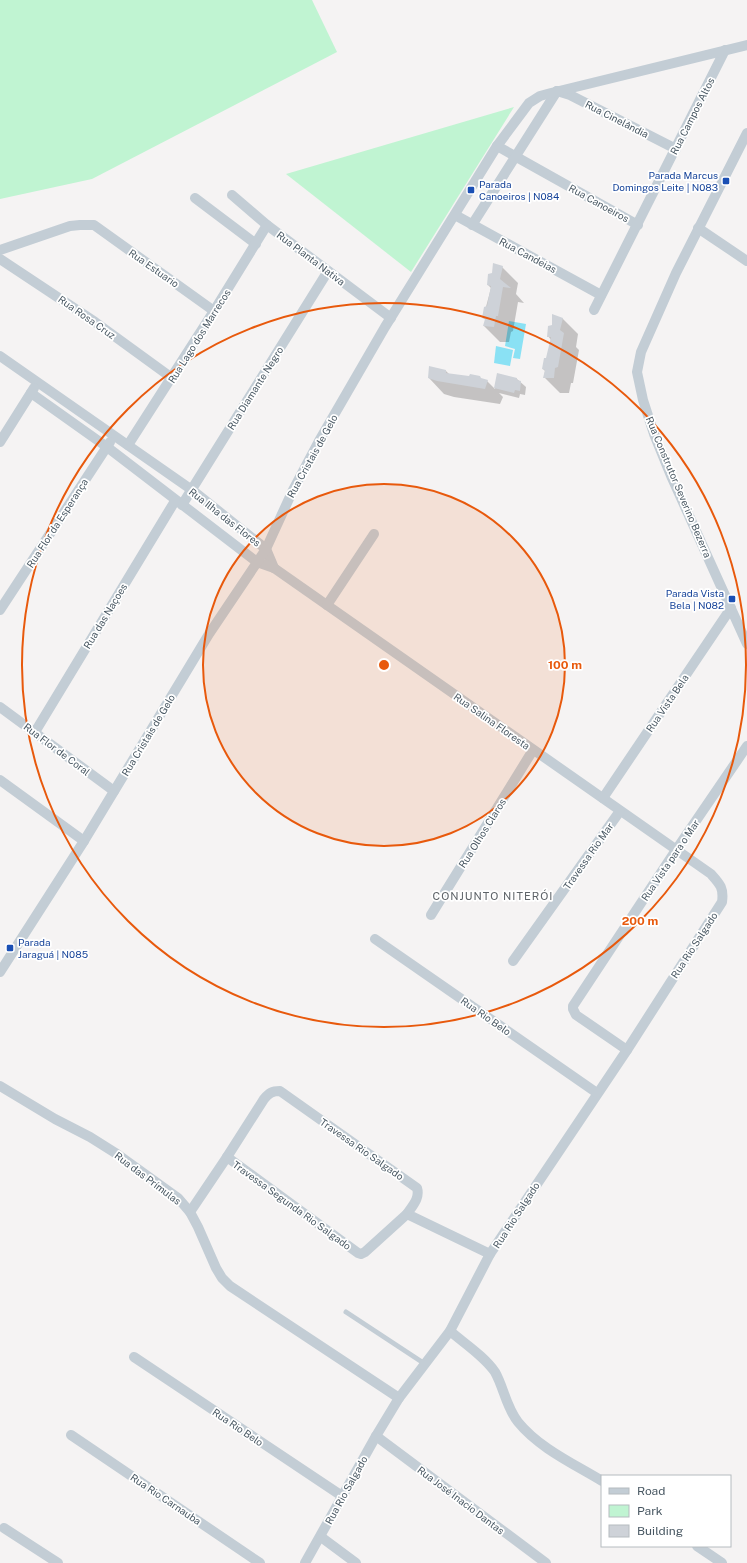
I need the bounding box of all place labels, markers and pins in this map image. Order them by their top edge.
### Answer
place label: Parada Marcus Domingos Leite | N083 [612,169,718,193]
marker: Parada Marcus Domingos Leite | N083 [721,176,731,186]
place label: Parada Canoeiros | N084 [479,178,559,202]
marker: Parada Canoeiros | N084 [466,185,476,195]
place label: Parada Vista Bela | N082 [666,587,724,611]
marker: Parada Vista Bela | N082 [727,594,737,604]
centre of rings [377,658,391,672]
place label: Parada Jaraguá | N085 [18,936,88,960]
marker: Parada Jaraguá | N085 [5,943,15,953]

